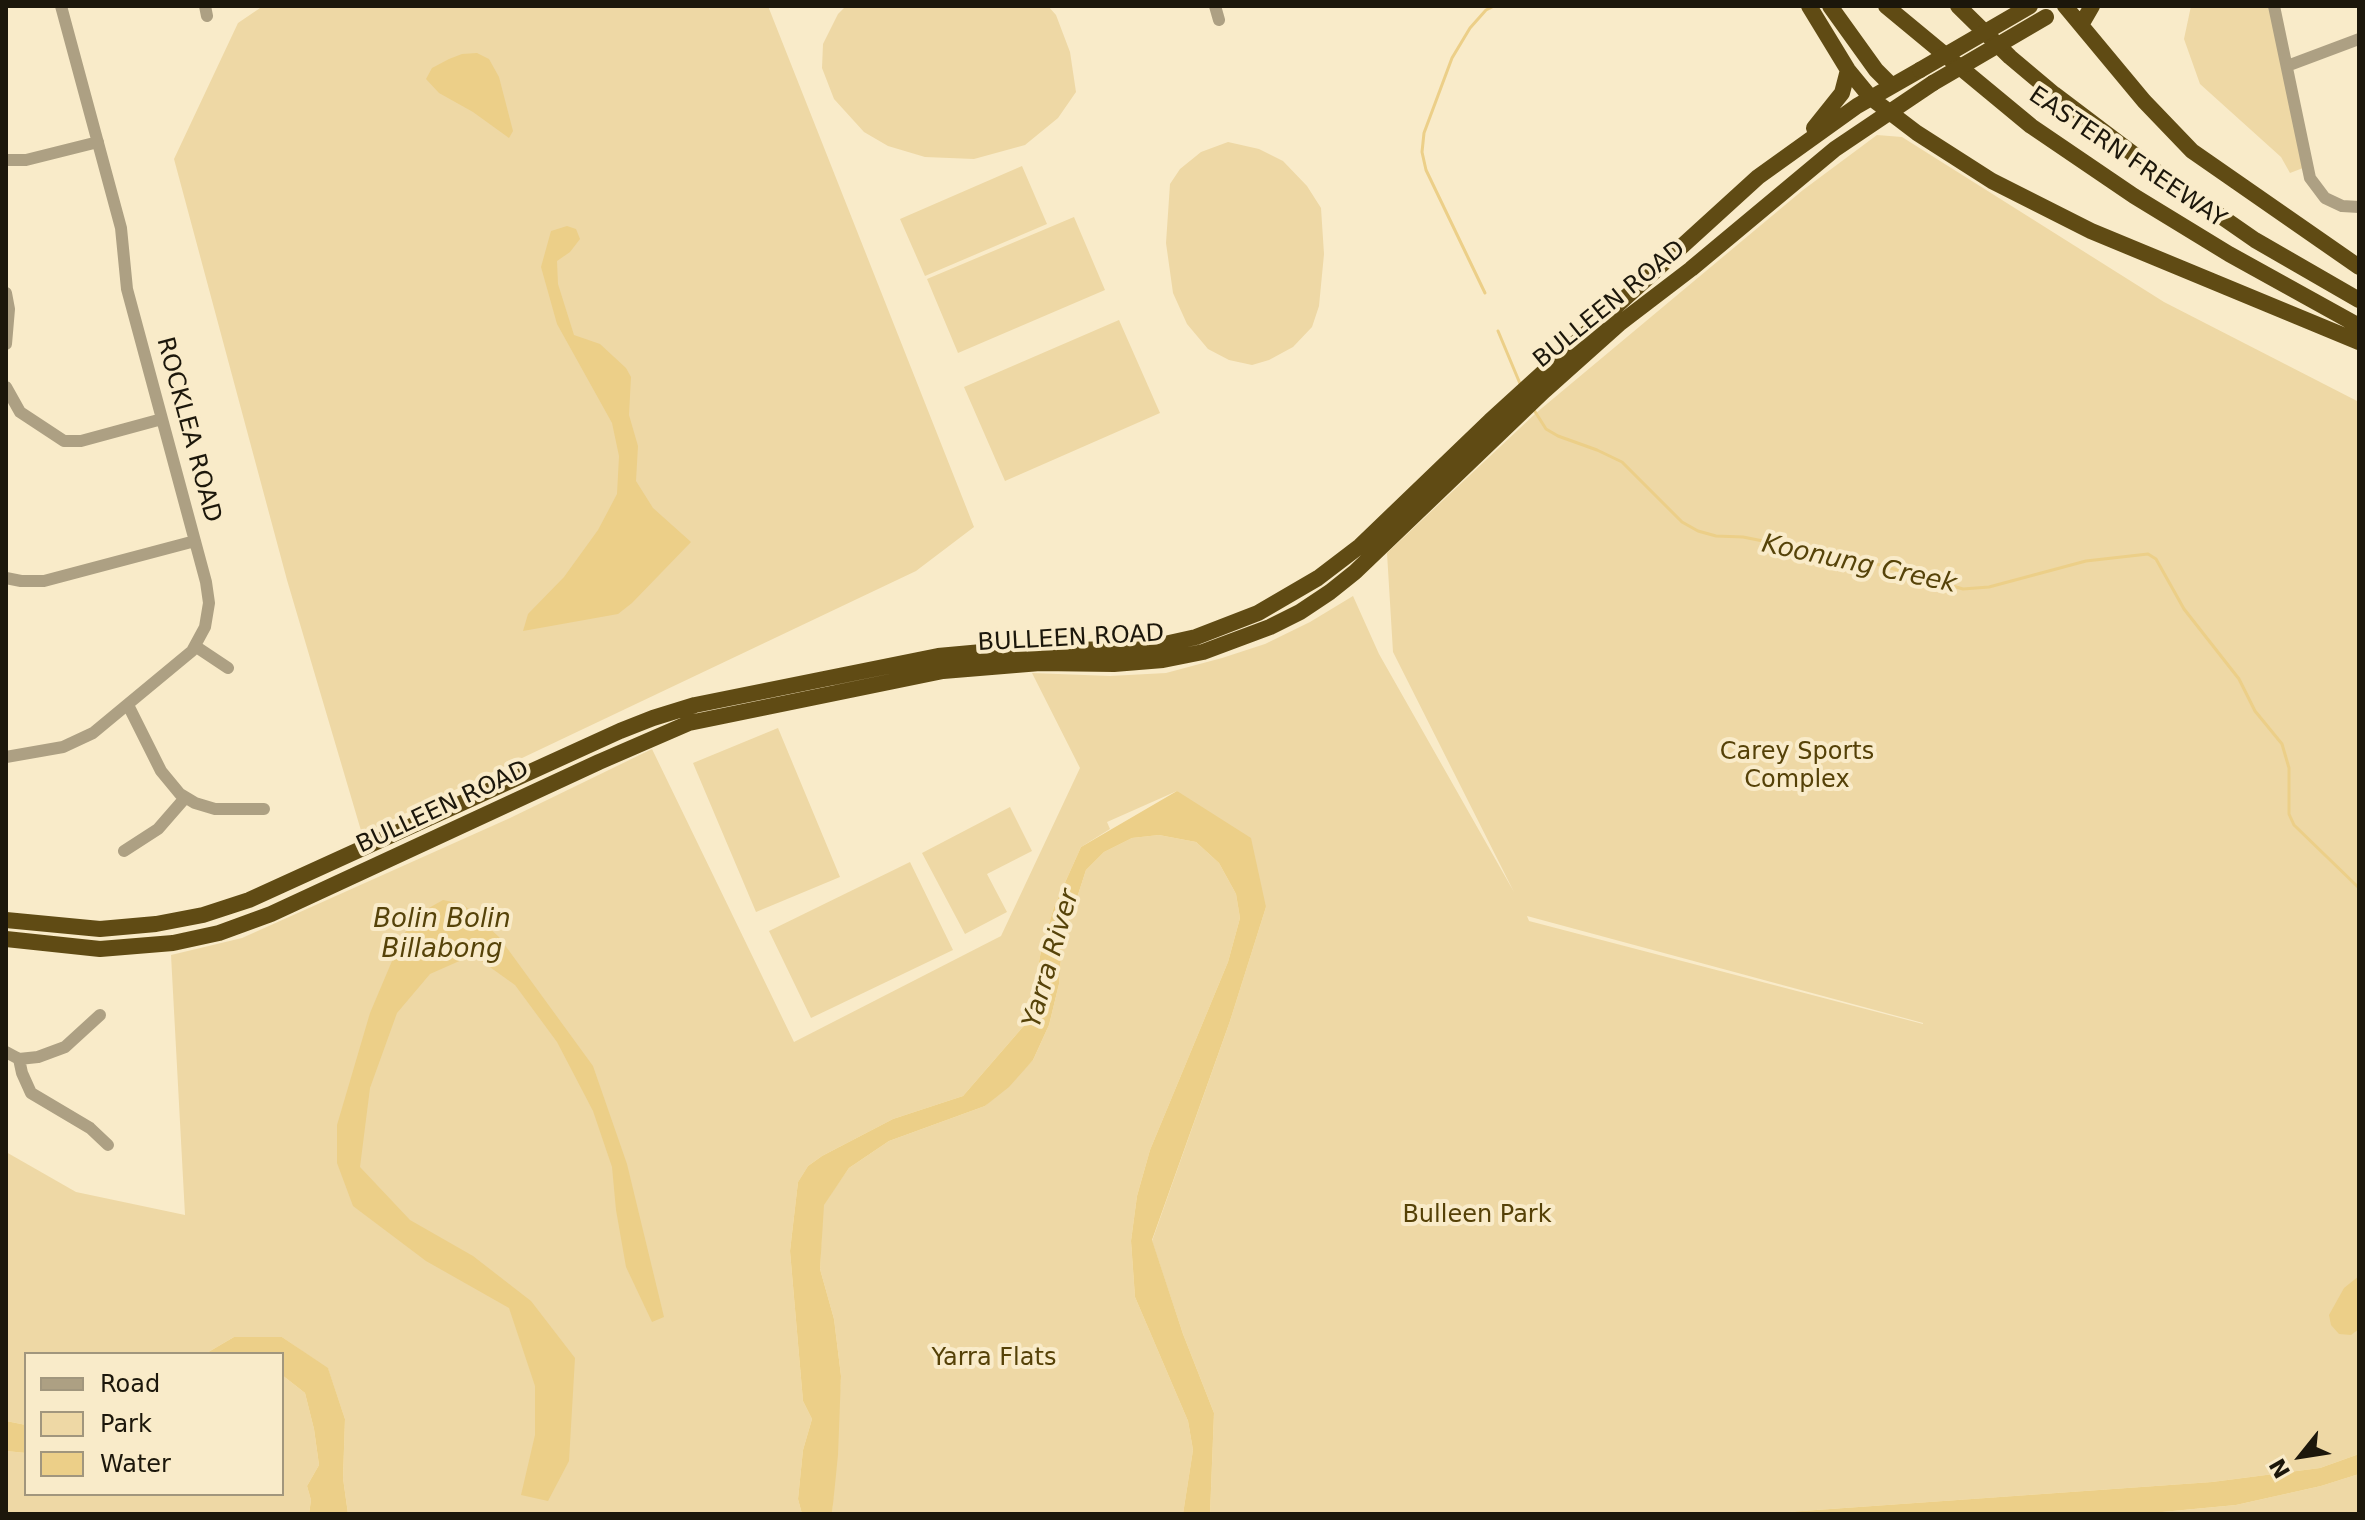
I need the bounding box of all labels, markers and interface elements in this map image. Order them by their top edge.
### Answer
street label: EASTERN FREEWAY [2023,81,2231,235]
street label: BULLEEN ROAD [1528,235,1692,375]
street label: ROCKLEA ROAD [149,334,227,526]
water label: Koonung Creek [1759,529,1959,601]
street label: BULLEEN ROAD [977,620,1165,658]
park label: Carey Sports Complex [1720,739,1874,795]
street label: BULLEEN ROAD [352,755,534,861]
water label: Yarra River [1017,886,1087,1032]
water label: Bolin Bolin Billabong [373,904,511,966]
park label: Bulleen Park [1402,1202,1552,1230]
park label: Yarra Flats [932,1345,1056,1373]
legend [24,1352,284,1496]
text: Road [100,1370,160,1398]
text: Park [100,1410,152,1438]
north arrow [2261,1416,2341,1496]
text: Water [100,1450,171,1478]
text: N [2264,1454,2295,1482]

